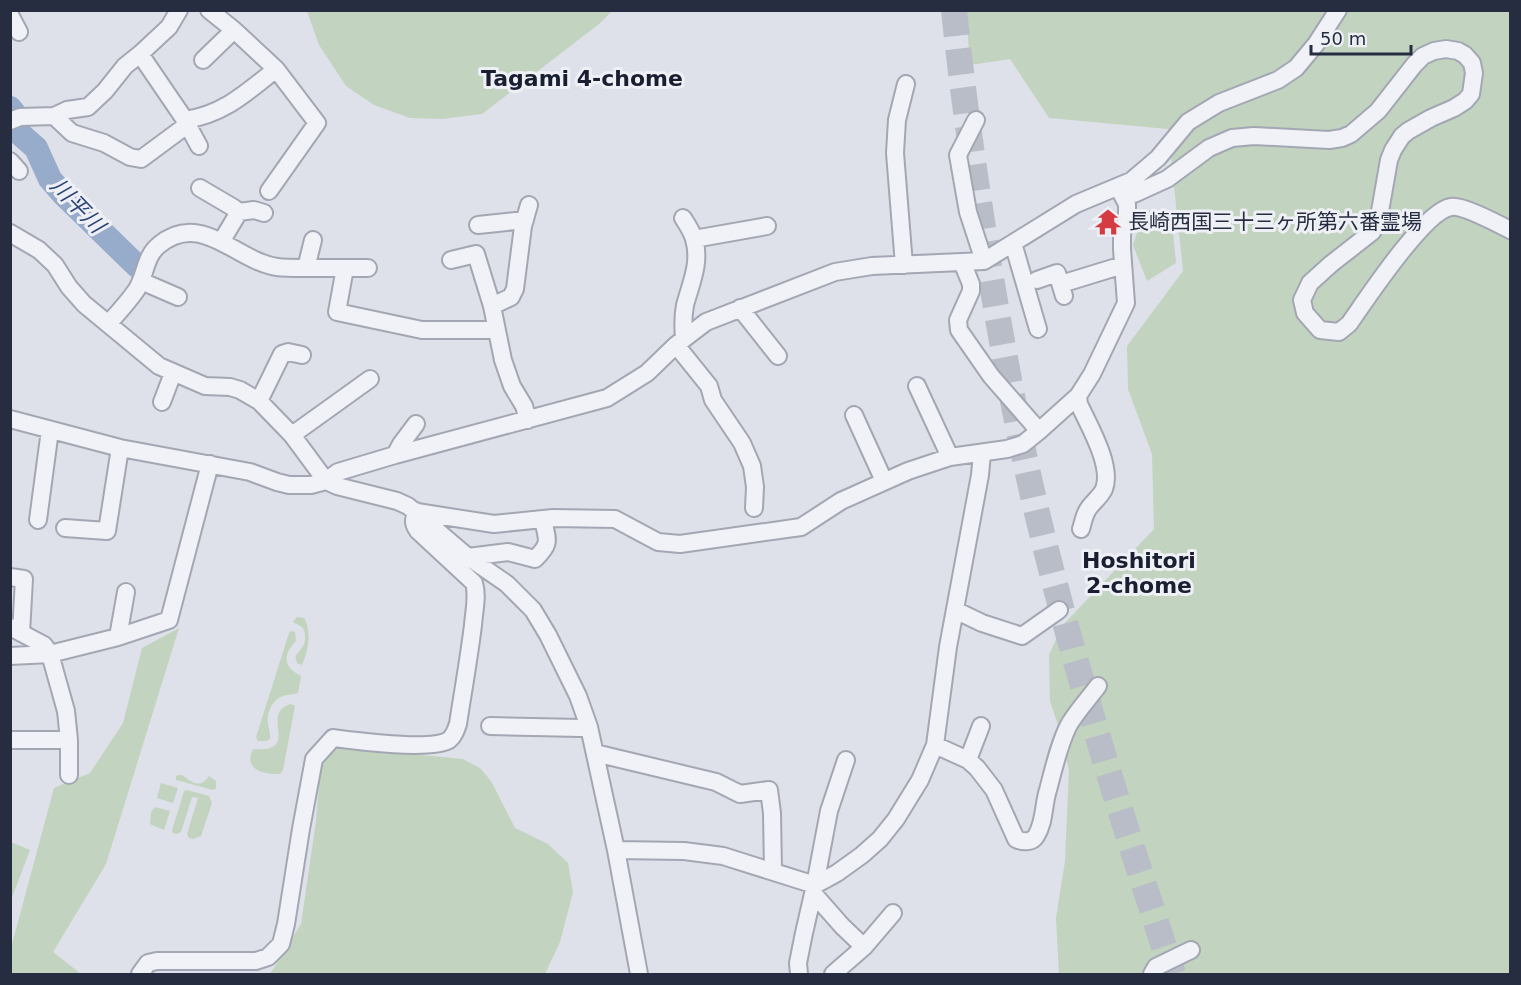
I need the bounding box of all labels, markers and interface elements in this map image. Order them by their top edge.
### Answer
scale bar [1311,18,1412,56]
text: 50 m [1320,28,1366,49]
district label: Tagami 4-chome [481,66,683,91]
water label: 川平川 [46,173,111,239]
temple icon: 長崎西国三十三ヶ所第六番霊場 [1093,207,1123,237]
place label: 長崎西国三十三ヶ所第六番霊場 [1128,210,1422,234]
district label: Hoshitori 2-chome [1082,548,1196,598]

